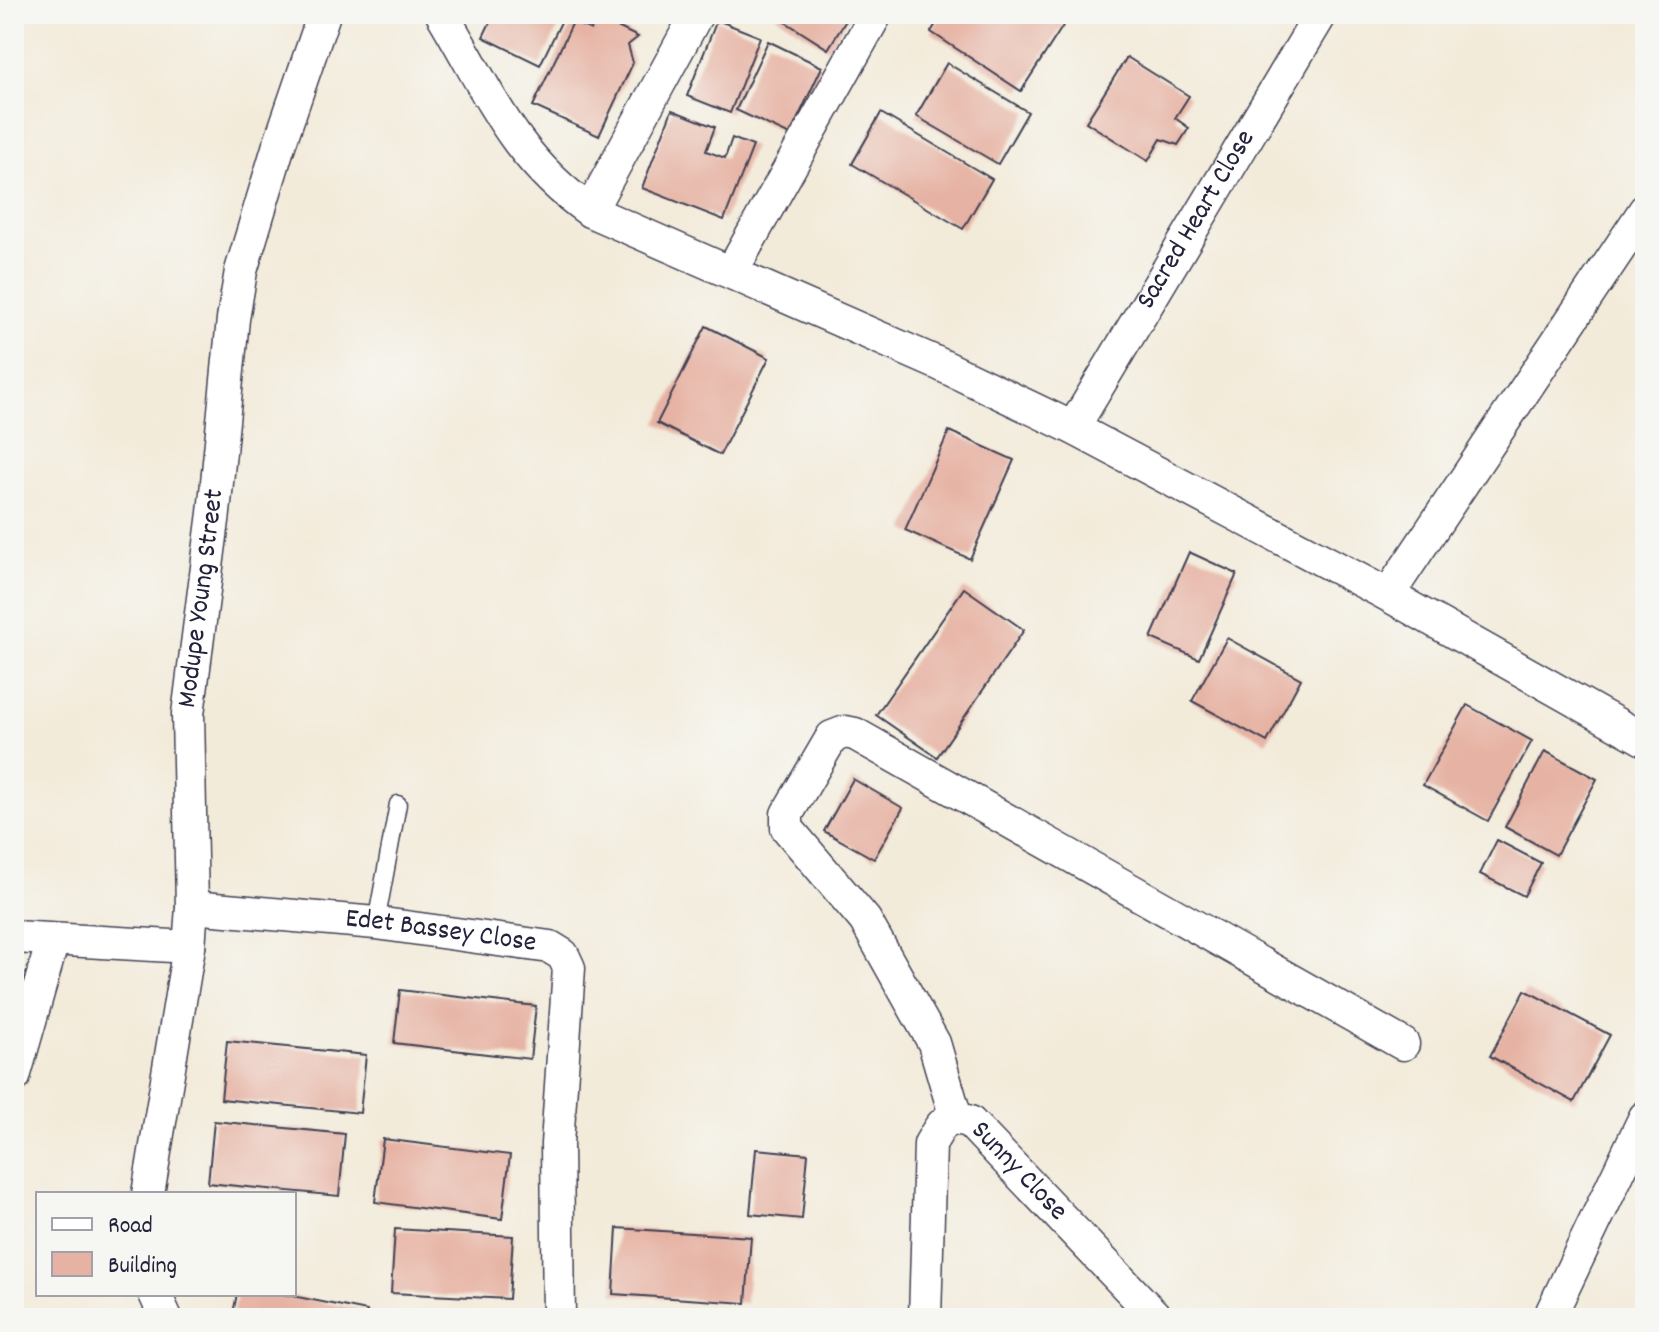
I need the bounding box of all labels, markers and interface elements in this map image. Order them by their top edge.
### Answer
street label: Sacred Heart Close [1128,123,1267,318]
street label: Modupe Young Street [169,487,236,710]
street label: Edet Bassey Close [344,900,539,965]
street label: Sunny Close [960,1113,1075,1231]
legend [36,1192,296,1296]
text: Road [108,1210,153,1244]
text: Building [108,1250,177,1284]

